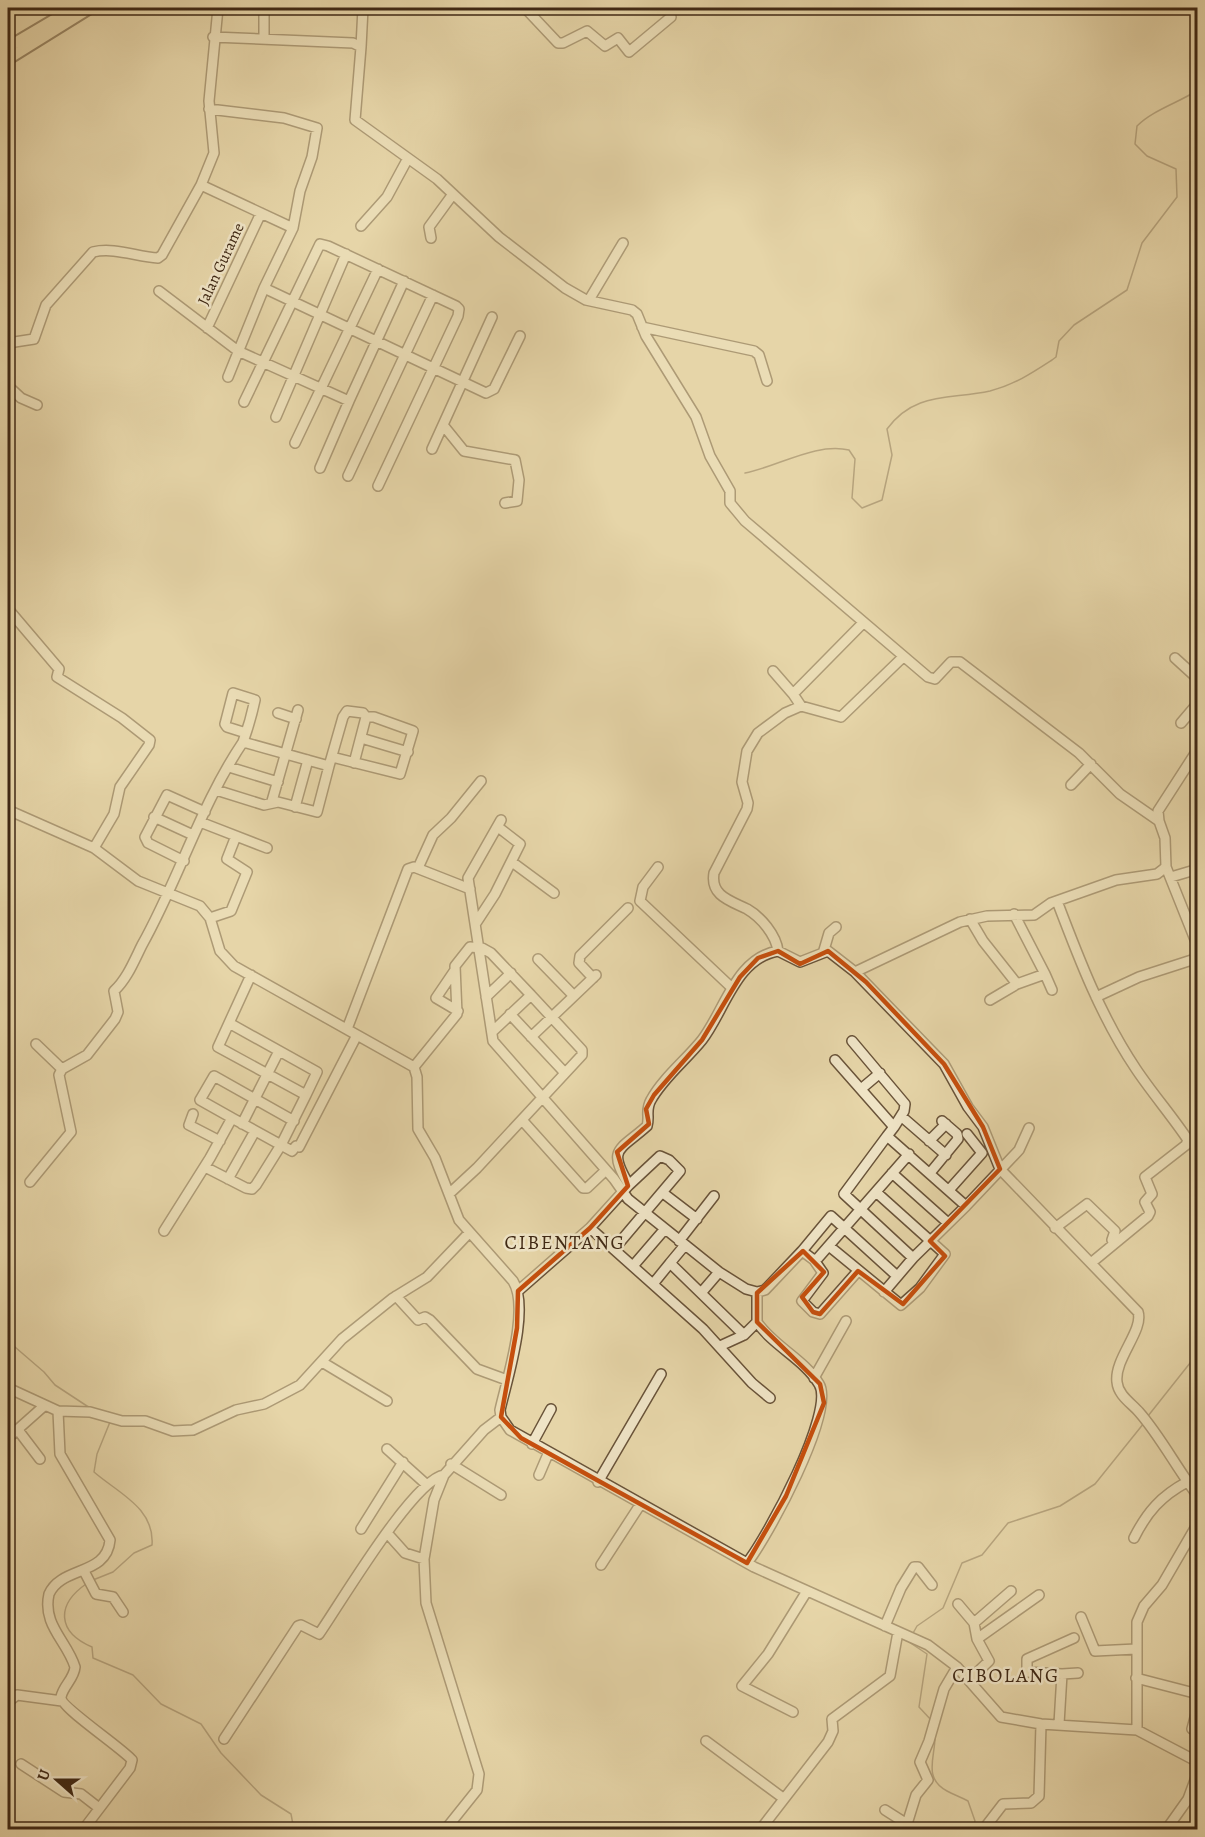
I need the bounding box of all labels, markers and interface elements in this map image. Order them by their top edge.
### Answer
street label: Jalan Gurame [192,219,250,309]
district label: CIBENTANG [505,1229,625,1256]
district label: CIBOLANG [952,1662,1060,1689]
north arrow [27,1750,87,1810]
text: U [32,1766,56,1784]

